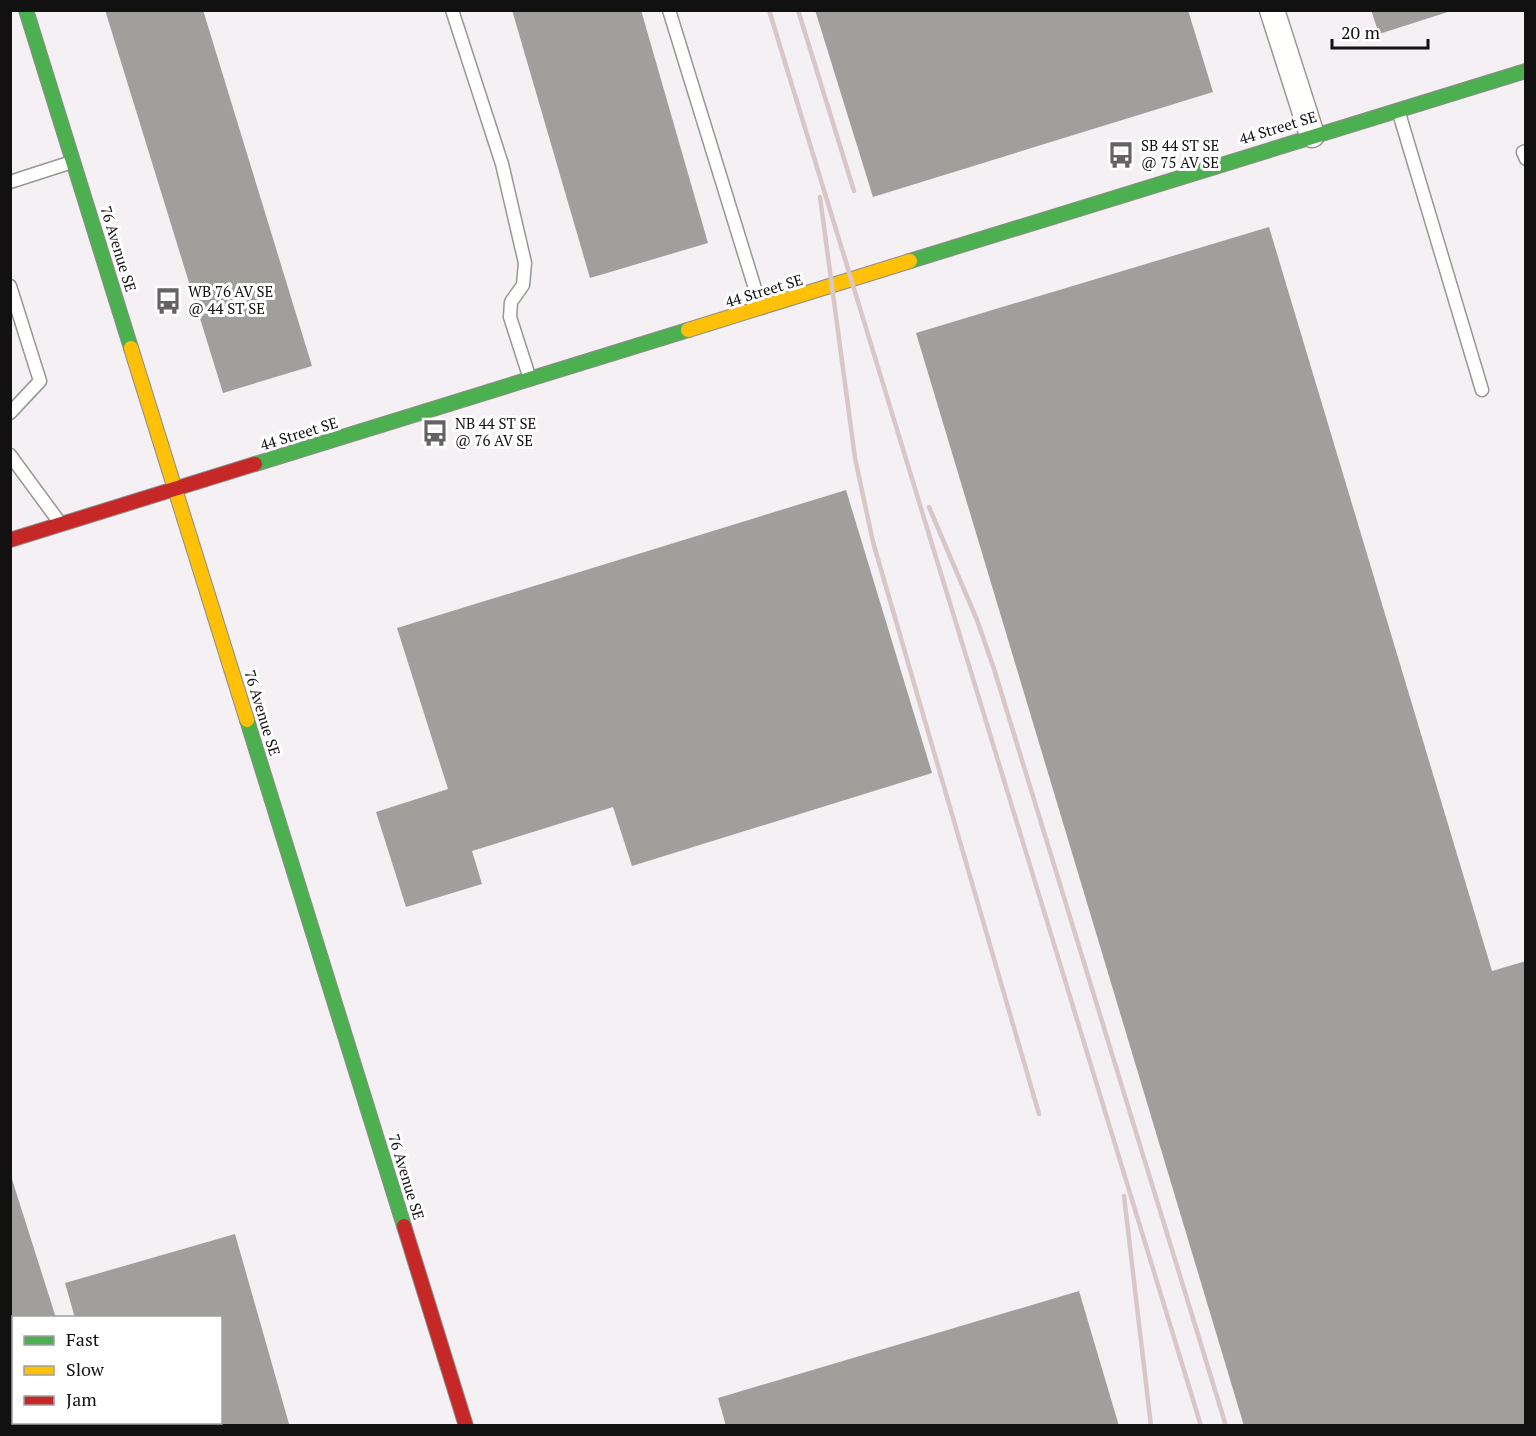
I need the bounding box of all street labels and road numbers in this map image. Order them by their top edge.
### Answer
street label: 44 Street SE [1236,106,1319,148]
street label: 76 Avenue SE [96,203,142,294]
street label: 44 Street SE [722,269,805,311]
street label: 44 Street SE [257,412,340,454]
street label: 76 Avenue SE [240,667,286,758]
street label: 76 Avenue SE [384,1131,430,1222]

